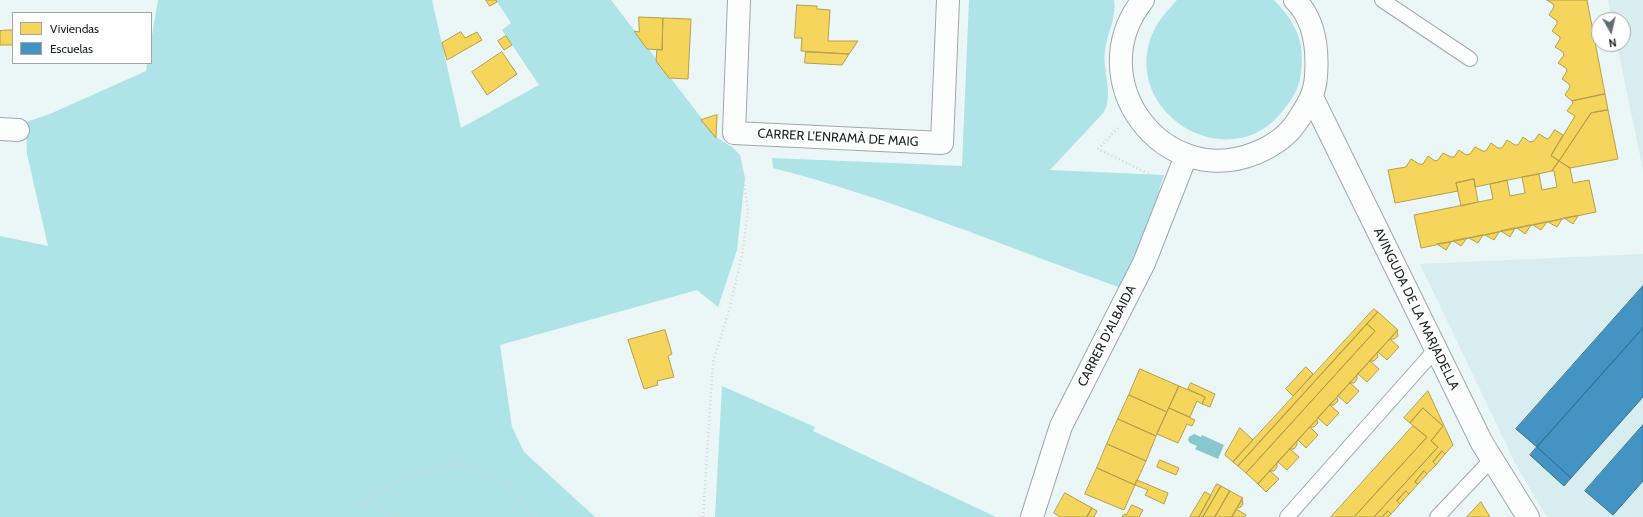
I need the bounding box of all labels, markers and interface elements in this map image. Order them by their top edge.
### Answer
legend [12,12,152,64]
north arrow [1591,12,1631,52]
text: Viviendas [50,21,99,36]
text: N [1608,35,1617,50]
text: Escuelas [50,41,93,56]
street label: CARRER L'ENRAMÀ DE MAIG [757,126,919,150]
street label: AVINGUDA DE LA MARJADELLA [1370,225,1462,393]
street label: CARRER D'ALBAIDA [1075,283,1139,389]

